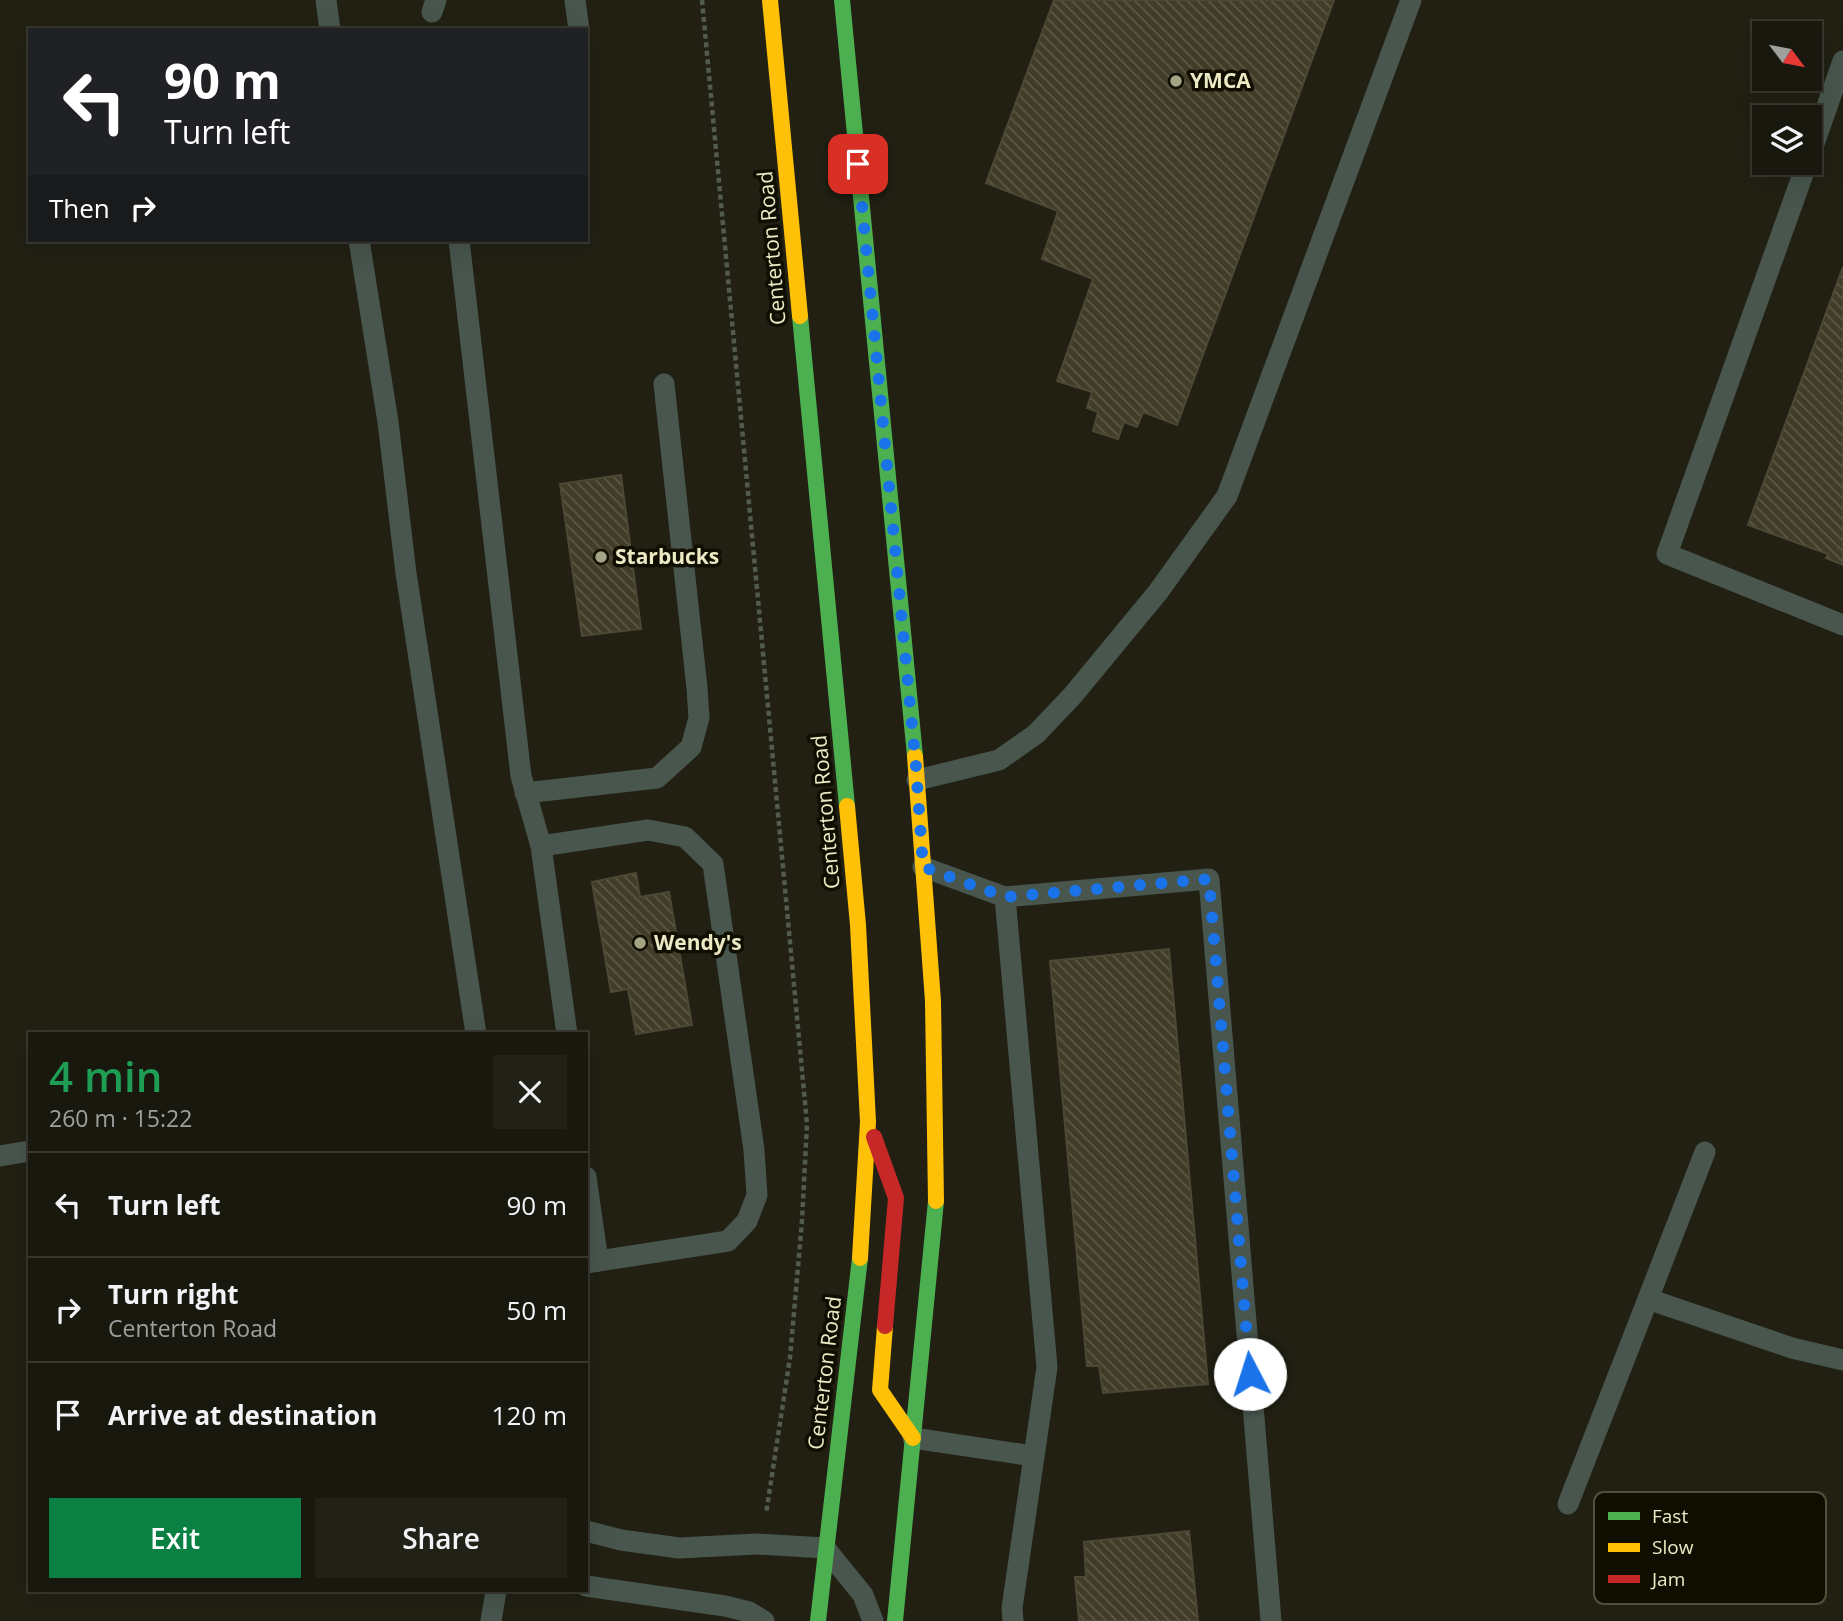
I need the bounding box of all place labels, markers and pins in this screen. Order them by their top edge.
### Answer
place label: YMCA [1190,66,1251,94]
marker: YMCA [1168,73,1184,89]
pin [828,134,888,194]
place label: Starbucks [615,542,719,570]
marker: Starbucks [593,549,609,565]
place label: Wendy's [654,928,742,956]
marker: Wendy's [632,935,648,951]

